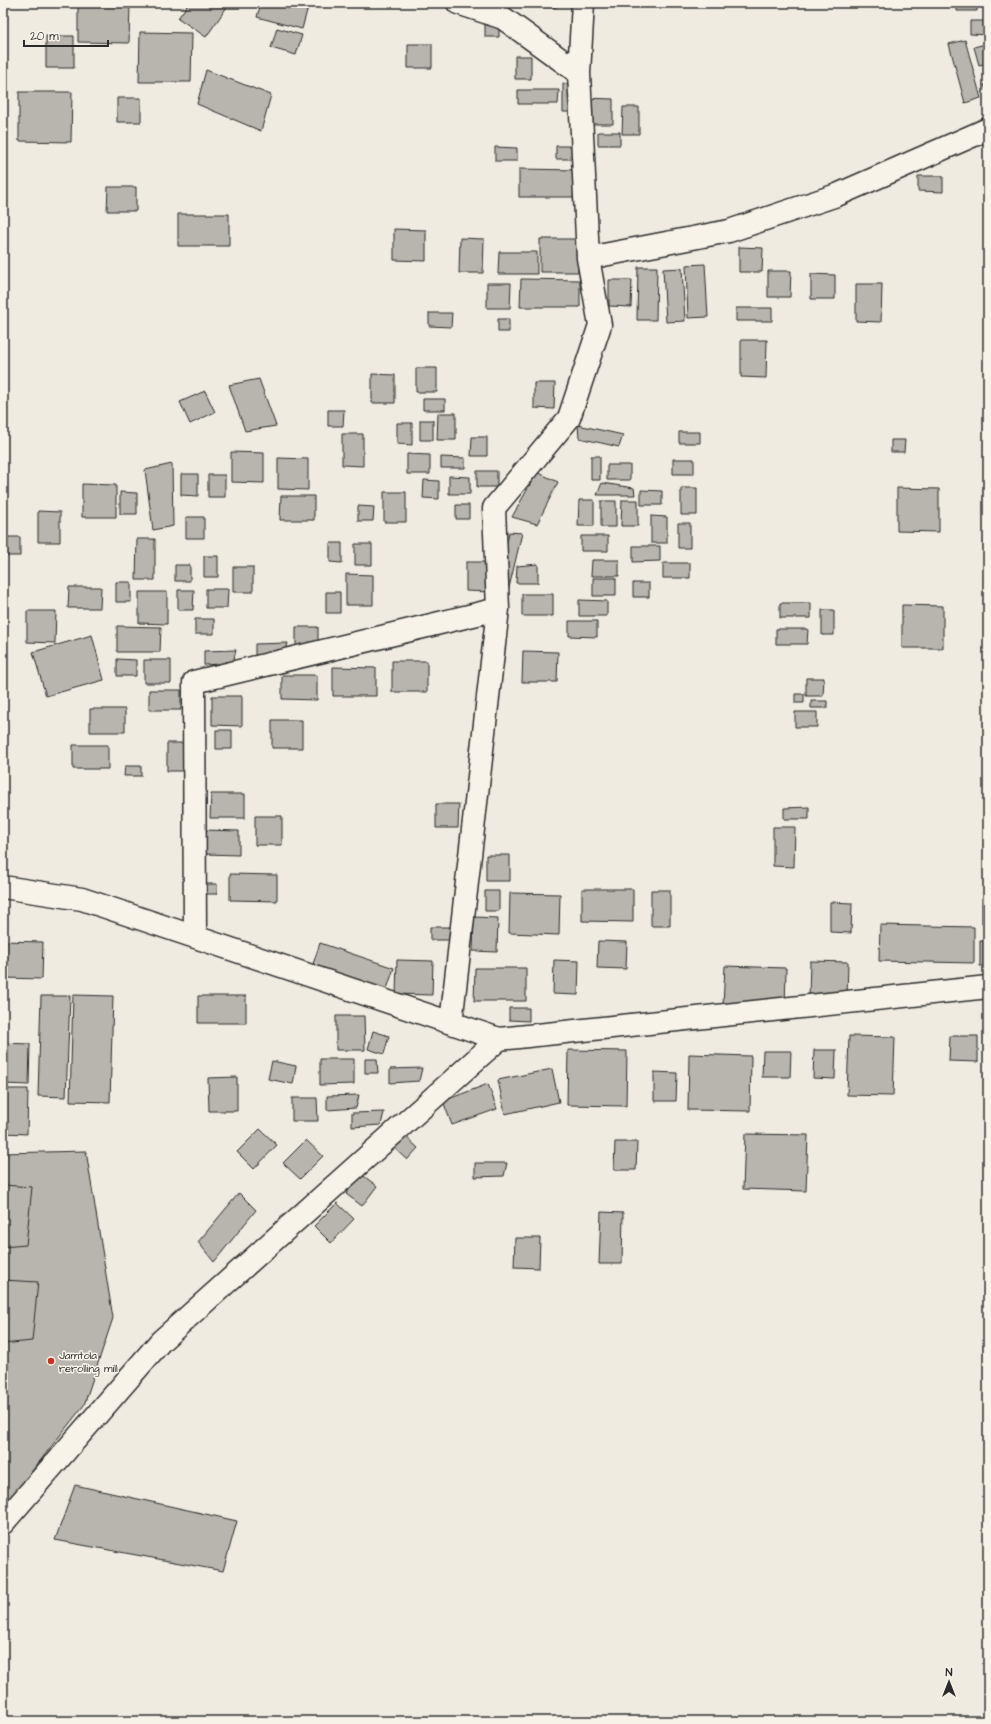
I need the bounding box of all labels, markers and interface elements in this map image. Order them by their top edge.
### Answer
scale bar [24,22,108,48]
text: 20 m [30,28,59,45]
place label: Jamtola rerolling mill [59,1348,118,1377]
marker: Jamtola rerolling mill [46,1356,56,1366]
north arrow [929,1662,969,1702]
text: N [946,1665,953,1680]

